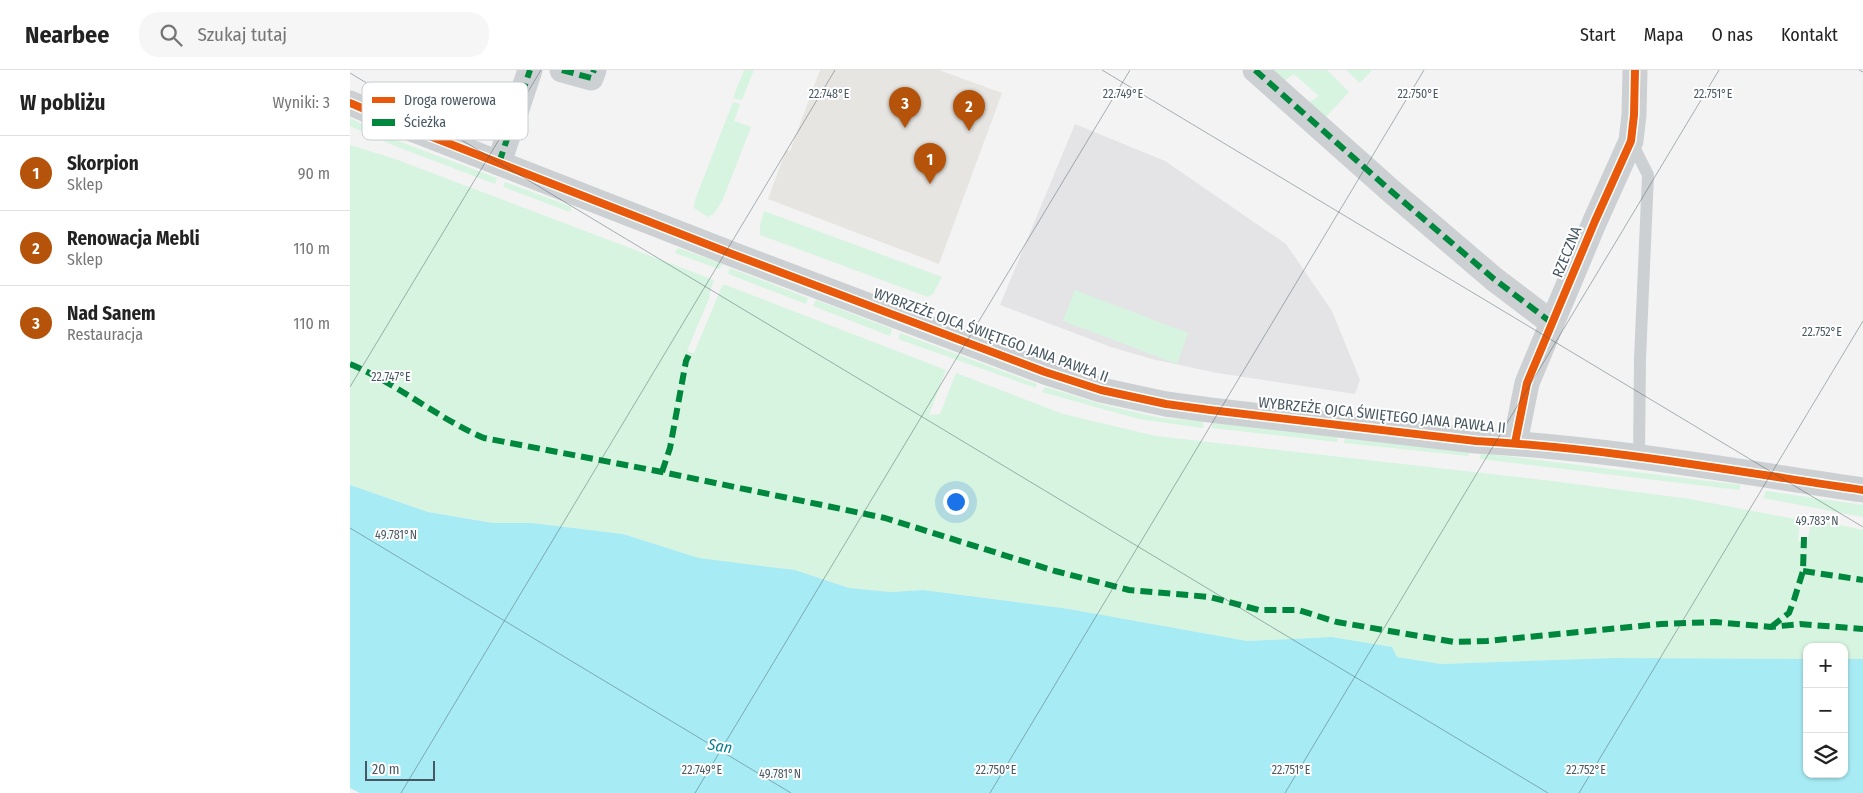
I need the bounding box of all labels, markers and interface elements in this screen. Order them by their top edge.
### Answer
search box [139,12,489,57]
text: Nearbee [25,21,109,49]
icon: search [157,21,185,49]
text: Szukaj tutaj [197,23,287,46]
text: Start [1580,24,1616,46]
text: Mapa [1644,24,1684,46]
text: O nas [1712,24,1753,46]
text: Kontakt [1781,24,1838,46]
legend [362,82,528,140]
text: 22.748°E [809,87,850,101]
pin: 3 [889,87,921,128]
text: 22.749°E [1103,87,1144,101]
text: 22.750°E [1398,87,1439,101]
text: 22.751°E [1694,87,1733,101]
text: W pobliżu [20,90,105,116]
pin: 2 [953,90,985,131]
text: Droga rowerowa [404,92,496,109]
text: Wyniki: 3 [273,93,330,112]
text: Ścieżka [404,113,446,131]
pin: 1 [914,143,946,184]
text: Skorpion [67,152,139,175]
text: 1 [33,164,39,183]
text: 90 m [298,164,330,183]
text: Sklep [67,175,103,194]
street label: RZECZNA [1549,224,1585,280]
text: Renowacja Mebli [67,227,200,250]
text: 2 [32,239,40,258]
text: 110 m [293,239,330,258]
text: Sklep [67,250,103,269]
street label: WYBRZEŻE OJCA ŚWIĘTEGO JANA PAWŁA II [871,284,1111,386]
text: Nad Sanem [67,302,156,325]
text: 3 [32,314,40,333]
text: 110 m [293,314,330,333]
text: Restauracja [67,325,143,344]
text: 22.752°E [1802,325,1842,339]
text: 22.747°E [371,370,411,384]
street label: WYBRZEŻE OJCA ŚWIĘTEGO JANA PAWŁA II [1257,393,1507,437]
your location [943,489,969,515]
text: 49.783°N [1796,514,1838,528]
text: 49.781°N [375,528,417,542]
map controls [1803,643,1848,778]
button: + [1803,643,1848,688]
button: − [1803,688,1848,733]
button: layers [1803,733,1848,778]
water label: San [705,734,734,757]
scale bar [365,758,435,781]
text: 20 m [372,761,400,778]
text: 22.749°E [682,763,723,777]
text: 22.750°E [976,763,1017,777]
text: 22.751°E [1272,763,1311,777]
text: 22.752°E [1566,763,1606,777]
text: 49.781°N [759,767,801,781]

